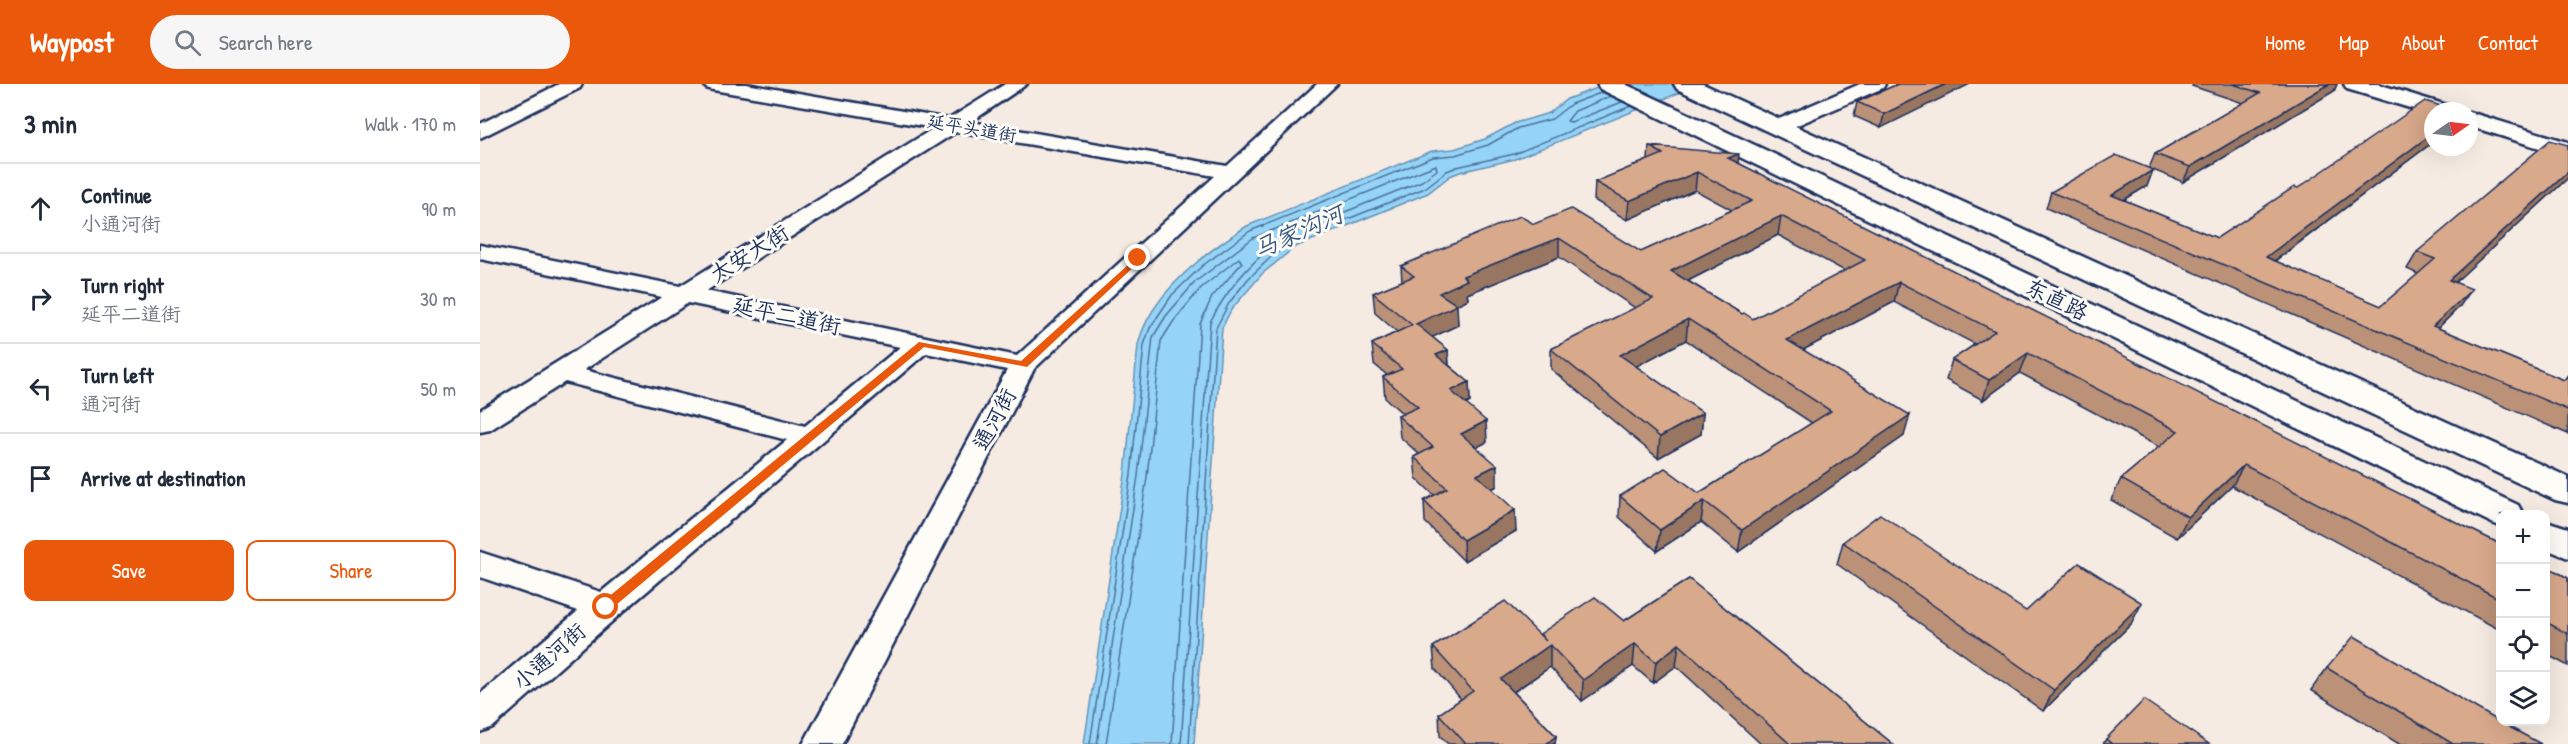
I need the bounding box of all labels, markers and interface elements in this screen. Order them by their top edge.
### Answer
search box [150,15,570,69]
text: Waypost [30,23,114,61]
icon: search [171,26,204,59]
text: Search here [219,27,313,57]
text: Home [2265,28,2306,57]
text: Map [2339,28,2369,57]
text: About [2402,28,2445,57]
text: Contact [2478,28,2538,57]
north arrow [2424,102,2478,156]
text: 3 min [24,106,77,141]
street label: 延平头道街 [926,108,1018,148]
text: Walk · 170 m [365,110,456,137]
text: Continue [81,180,152,210]
icon: ahead [24,192,57,225]
text: 90 m [422,195,456,222]
water label: 马家沟河 [1248,195,1352,265]
text: 小通河街 [81,210,161,237]
street label: 太安大街 [704,217,794,289]
route end [1124,244,1150,270]
text: Turn right [81,270,164,300]
street label: 东直路 [2021,271,2093,327]
icon: right [24,282,57,315]
text: 30 m [420,285,456,312]
street label: 延平二道街 [730,289,844,341]
text: 延平二道街 [81,300,181,327]
text: Turn left [81,360,154,390]
icon: left [24,372,57,405]
text: 50 m [420,375,456,402]
street label: 通河街 [965,383,1023,455]
text: 通河街 [81,390,141,417]
icon: arrive [24,462,57,495]
text: Arrive at destination [81,463,246,493]
map controls [2496,510,2550,726]
button: + [2496,510,2550,564]
button: Save [24,540,234,601]
button: Share [246,540,456,601]
button: − [2496,564,2550,618]
route start [592,593,618,619]
street label: 小通河街 [506,616,592,696]
button: locate [2496,618,2550,672]
button: layers [2496,672,2550,726]

